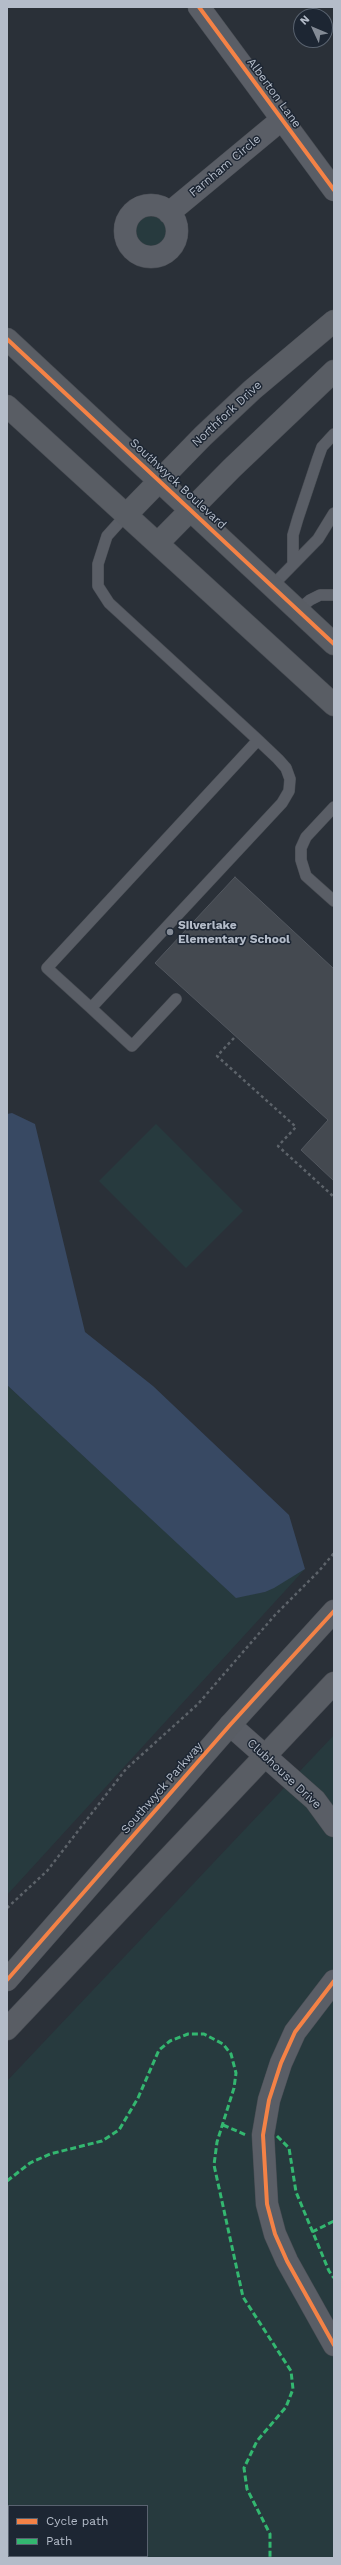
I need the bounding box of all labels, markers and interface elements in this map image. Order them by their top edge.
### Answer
north arrow [293,8,333,48]
text: N [297,13,312,27]
street label: Alberton Lane [244,55,304,131]
street label: Farnham Circle [186,132,264,200]
street label: Northfork Drive [189,378,265,450]
street label: Southwyck Boulevard [127,436,229,532]
place label: Silverlake Elementary School [178,918,290,946]
marker: Silverlake Elementary School [165,927,175,937]
street label: Clubhouse Drive [244,1736,324,1812]
street label: Southwyck Parkway [118,1739,206,1837]
legend [8,2505,148,2557]
text: Cycle path [46,2514,108,2528]
text: Path [46,2534,72,2548]

